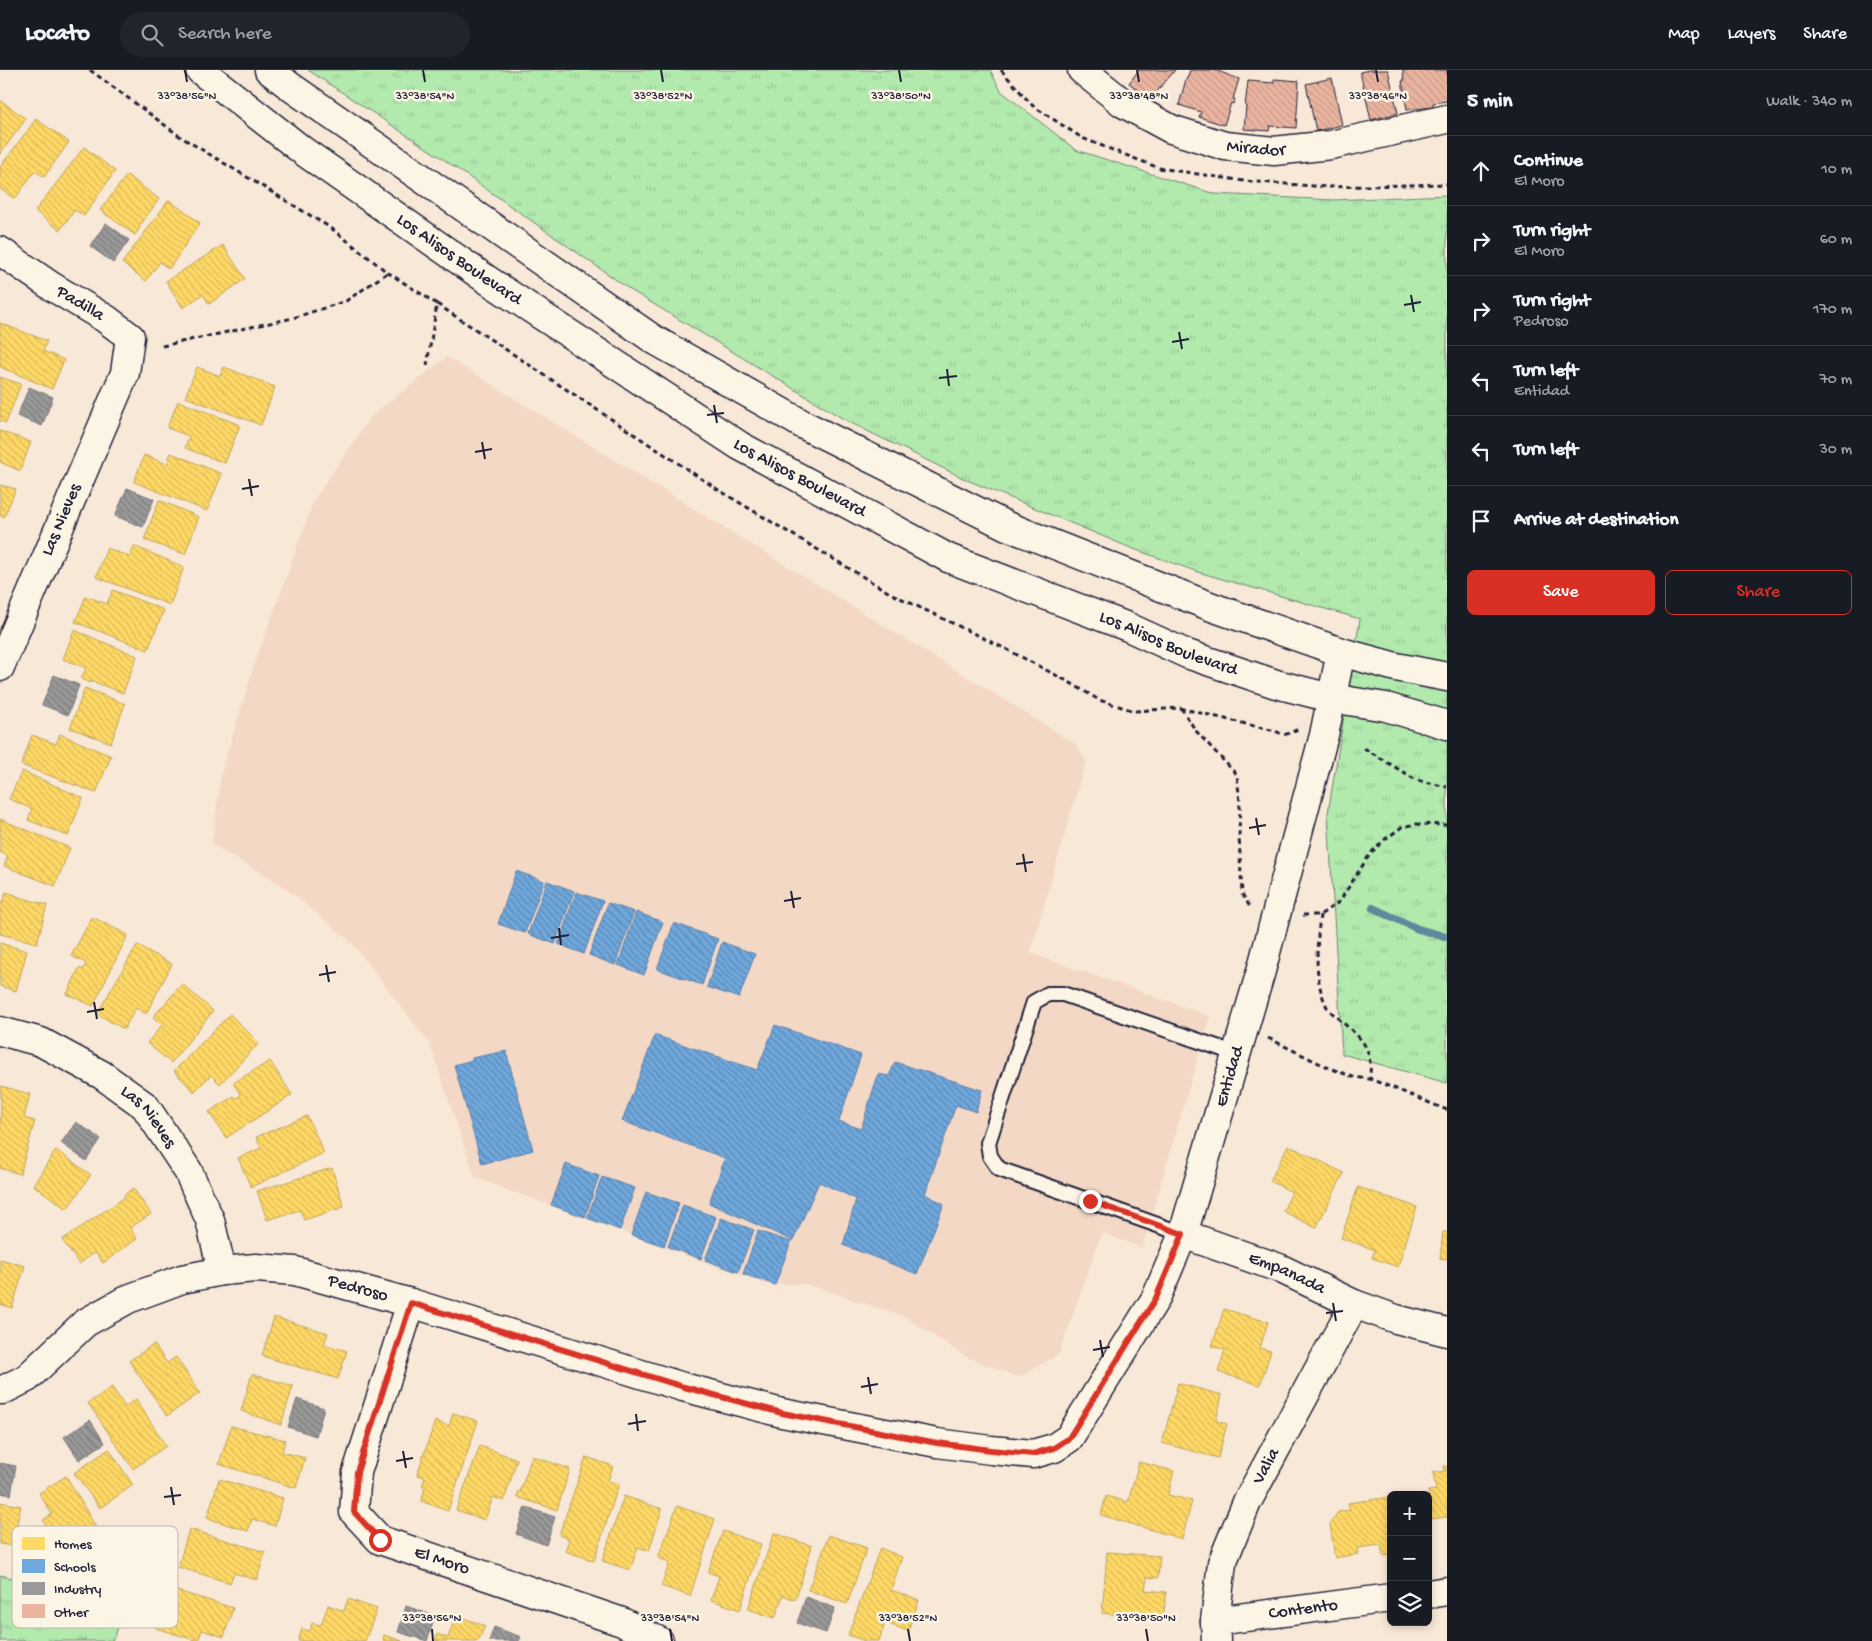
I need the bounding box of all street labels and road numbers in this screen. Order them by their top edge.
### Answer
street label: Mirador [1226,136,1288,162]
street label: Los Alisos Boulevard [392,209,527,311]
street label: Padilla [52,281,109,327]
street label: Los Alisos Boulevard [729,434,871,523]
street label: Las Nieves [37,480,87,559]
street label: Los Alisos Boulevard [1096,606,1241,681]
street label: Entidad [1211,1042,1249,1109]
street label: Las Nieves [116,1081,181,1153]
street label: Empanada [1245,1247,1330,1300]
street label: Pedroso [325,1270,390,1307]
street label: Valia [1248,1444,1285,1489]
street label: El Moro [411,1542,472,1580]
street label: Contento [1267,1595,1339,1624]

